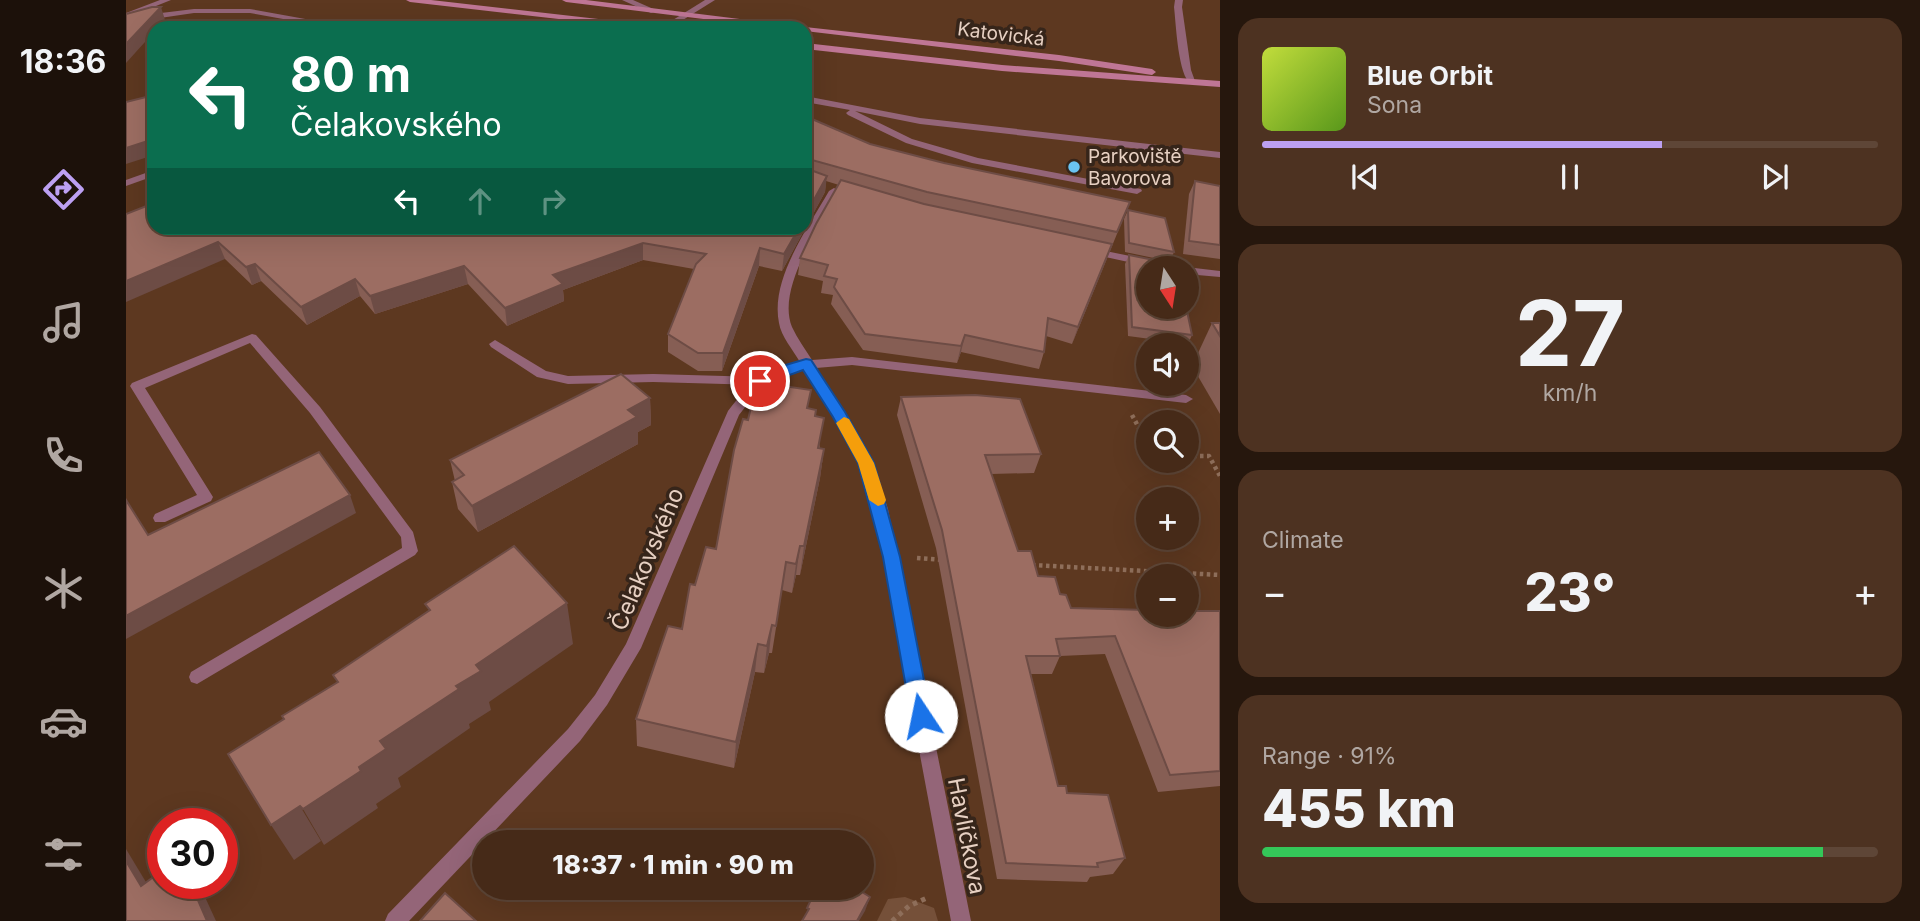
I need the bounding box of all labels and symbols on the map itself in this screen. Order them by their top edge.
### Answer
street label: Katovická [956,17,1046,51]
place label: Parkoviště Bavorova [1088,145,1182,190]
marker: Parkoviště Bavorova [1066,159,1082,175]
north arrow [1136,256,1199,318]
pin [730,351,790,411]
street label: Čelakovského [604,484,690,634]
position arrow [884,679,958,753]
street label: Havlíčkova [942,775,992,897]
speed limit sign: 30 [147,808,238,899]

